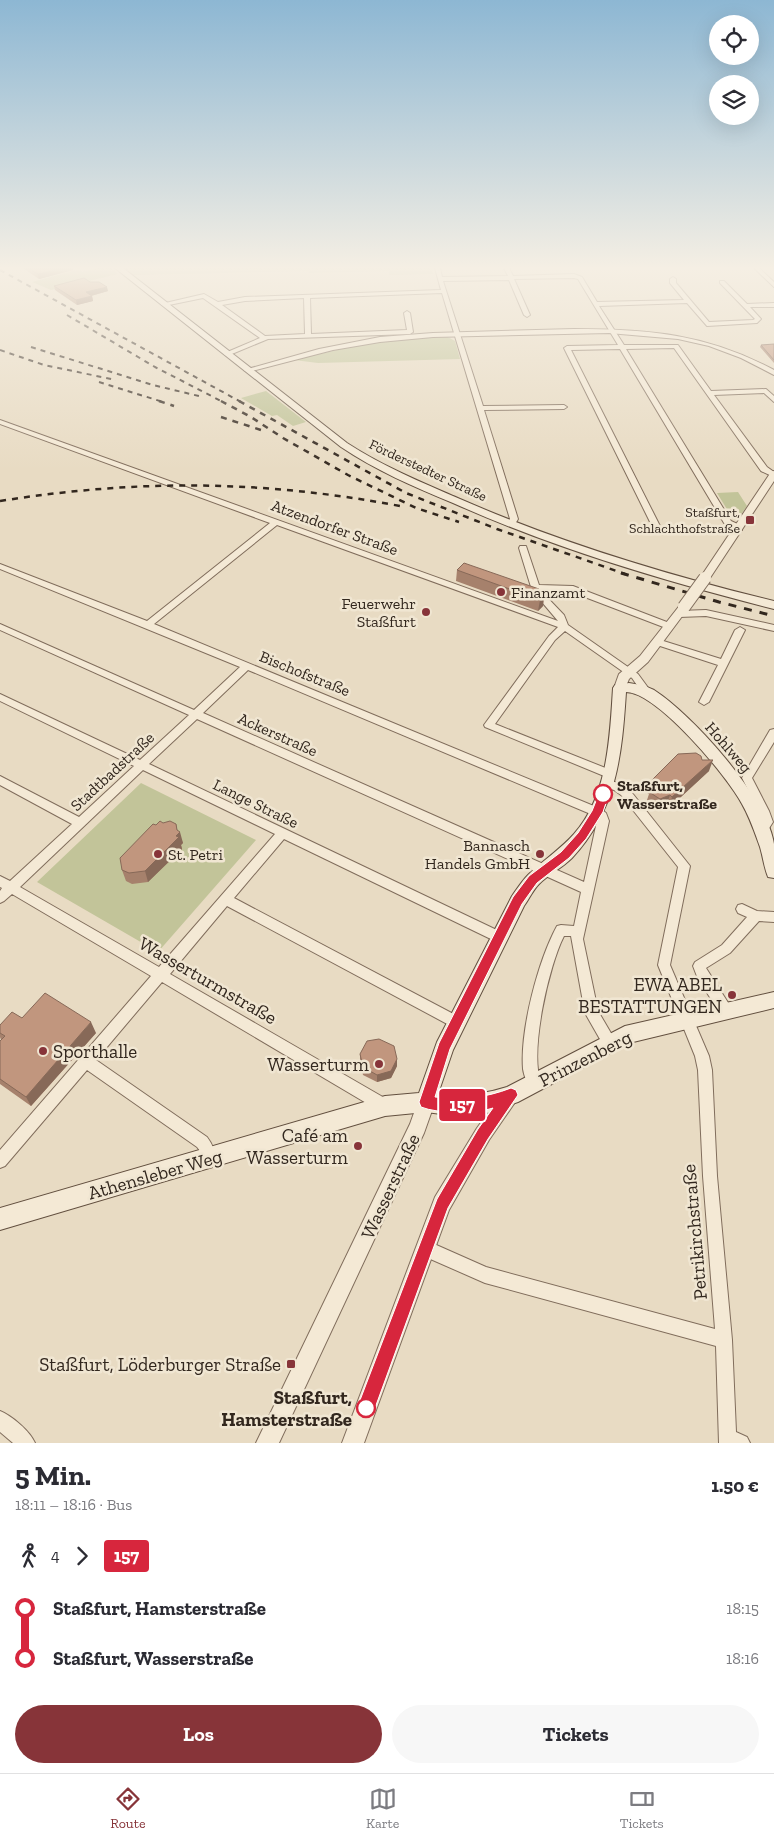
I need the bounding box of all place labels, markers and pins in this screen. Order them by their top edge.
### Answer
place label: Staßfurt, Schlachthofstraße [629,504,740,537]
marker: Staßfurt, Schlachthofstraße [744,514,756,526]
place label: Finanzamt [511,583,585,602]
marker: Finanzamt [495,586,507,598]
place label: Feuerwehr Staßfurt [341,594,416,631]
marker: Feuerwehr Staßfurt [420,606,432,618]
place label: Staßfurt, Wasserstraße [617,776,717,813]
marker: Staßfurt, Wasserstraße [593,784,613,804]
place label: Bannasch Handels GmbH [425,836,530,873]
place label: St. Petri [168,845,223,864]
marker: St. Petri [152,848,164,860]
marker: Bannasch Handels GmbH [534,848,546,860]
place label: EWA ABEL BESTATTUNGEN [578,973,723,1018]
marker: EWA ABEL BESTATTUNGEN [726,989,738,1001]
place label: Sporthalle [53,1040,137,1063]
marker: Sporthalle [37,1045,49,1057]
place label: Wasserturm [267,1053,370,1076]
marker: Wasserturm [373,1058,385,1070]
place label: Café am Wasserturm [246,1124,349,1169]
marker: Café am Wasserturm [352,1140,364,1152]
place label: Staßfurt, Löderburger Straße [39,1353,281,1376]
marker: Staßfurt, Löderburger Straße [285,1358,297,1370]
place label: Staßfurt, Hamsterstraße [221,1386,352,1431]
marker: Staßfurt, Hamsterstraße [356,1398,376,1418]

